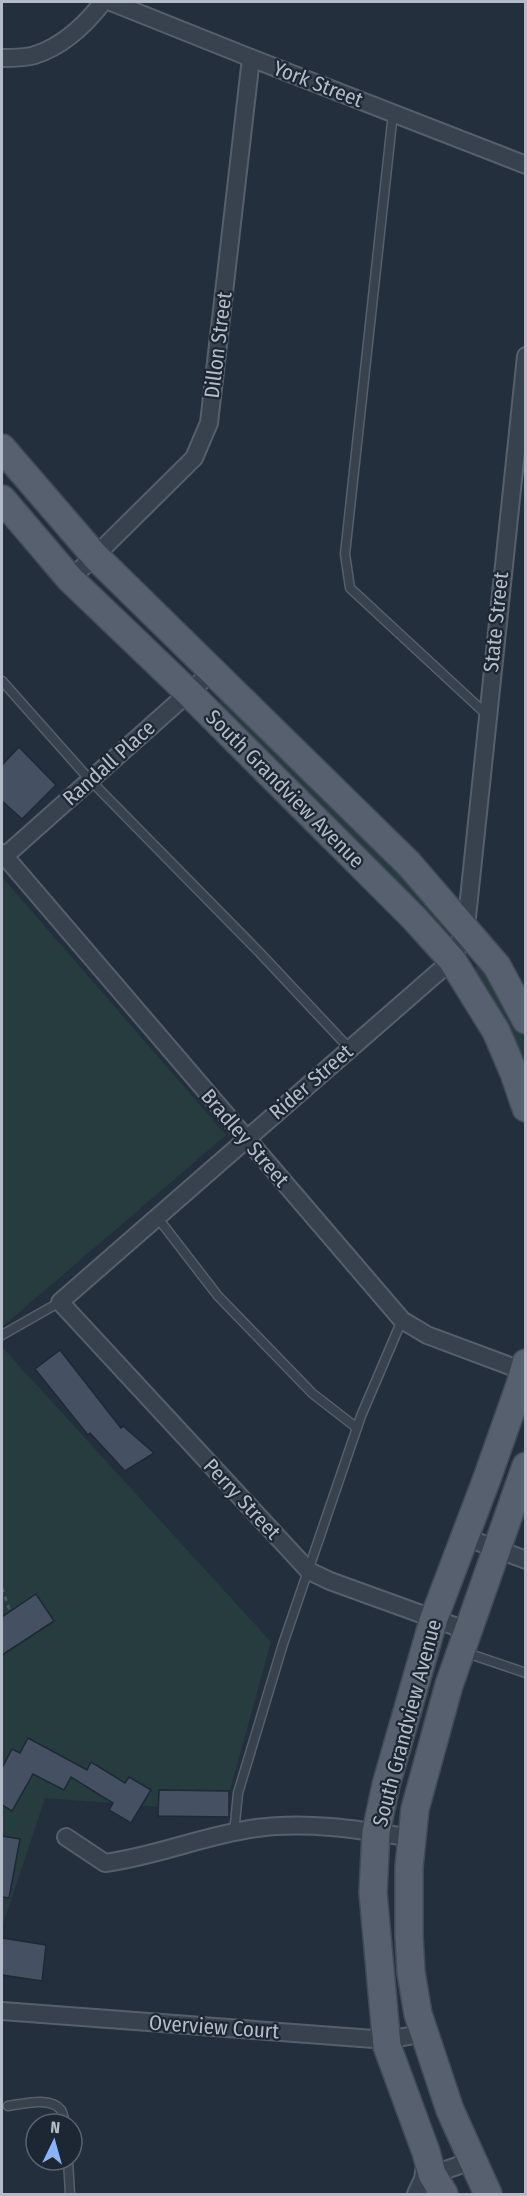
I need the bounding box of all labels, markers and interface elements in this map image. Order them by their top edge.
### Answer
street label: York Street [269,55,367,113]
street label: Dillon Street [199,290,237,400]
street label: State Street [478,570,514,674]
street label: South Grandview Avenue [200,704,370,874]
street label: Randall Place [57,715,161,811]
street label: Rider Street [264,1039,358,1125]
street label: Bradley Street [195,1084,295,1192]
street label: Perry Street [198,1453,286,1545]
street label: South Grandview Avenue [367,1617,447,1829]
street label: Overview Court [148,2009,280,2045]
north arrow [24,2112,84,2172]
text: N [50,2118,61,2137]

